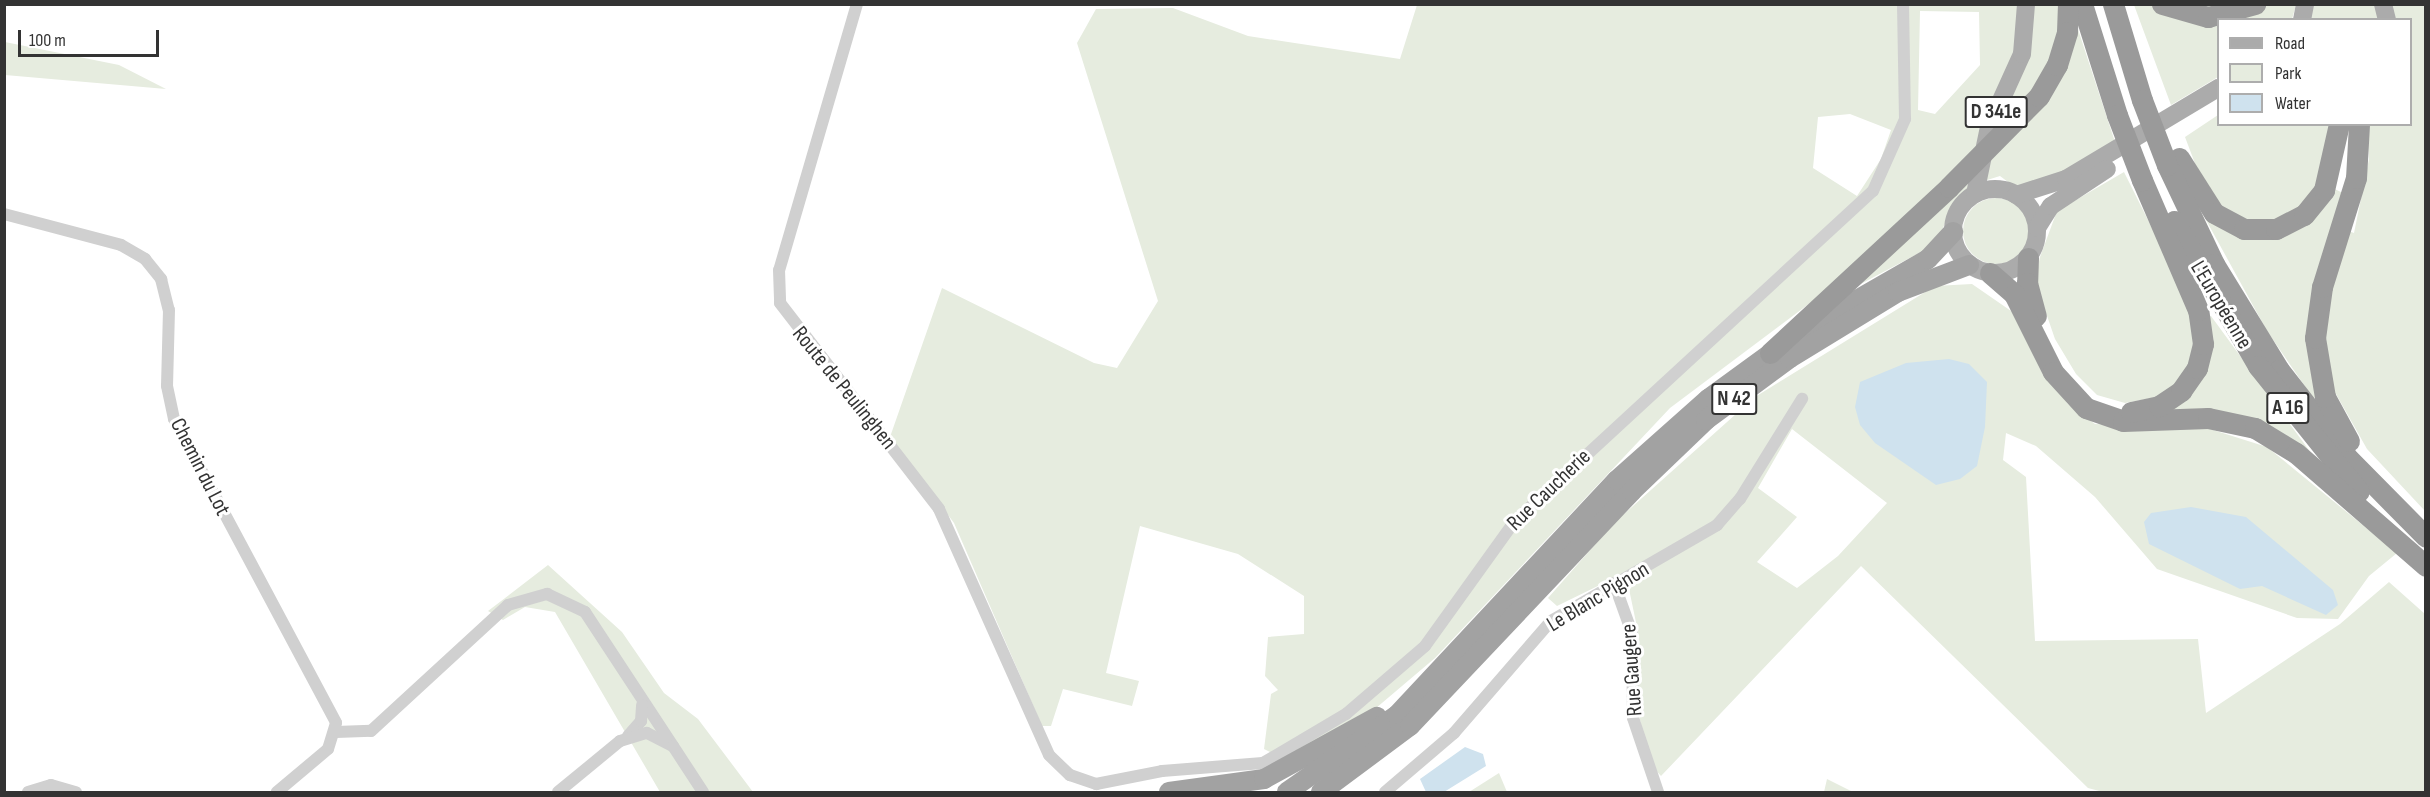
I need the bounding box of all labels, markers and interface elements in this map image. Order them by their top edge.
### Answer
scale bar [21,18,162,56]
legend [2217,18,2412,126]
text: 100 m [29,30,66,51]
text: Road [2275,33,2305,54]
text: Park [2275,63,2301,84]
text: Water [2275,93,2311,114]
road number: D 341e [1964,94,2028,130]
street label: L'Européenne [2184,256,2258,354]
street label: Route de Peulinghen [786,321,902,455]
road number: N 42 [1710,381,1758,417]
road number: A 16 [2266,390,2310,426]
street label: Chemin du Lot [164,414,236,520]
street label: Rue Caucherie [1502,444,1596,536]
street label: Le Blanc Pignon [1542,556,1654,638]
street label: Rue Gaugere [1616,623,1648,717]

